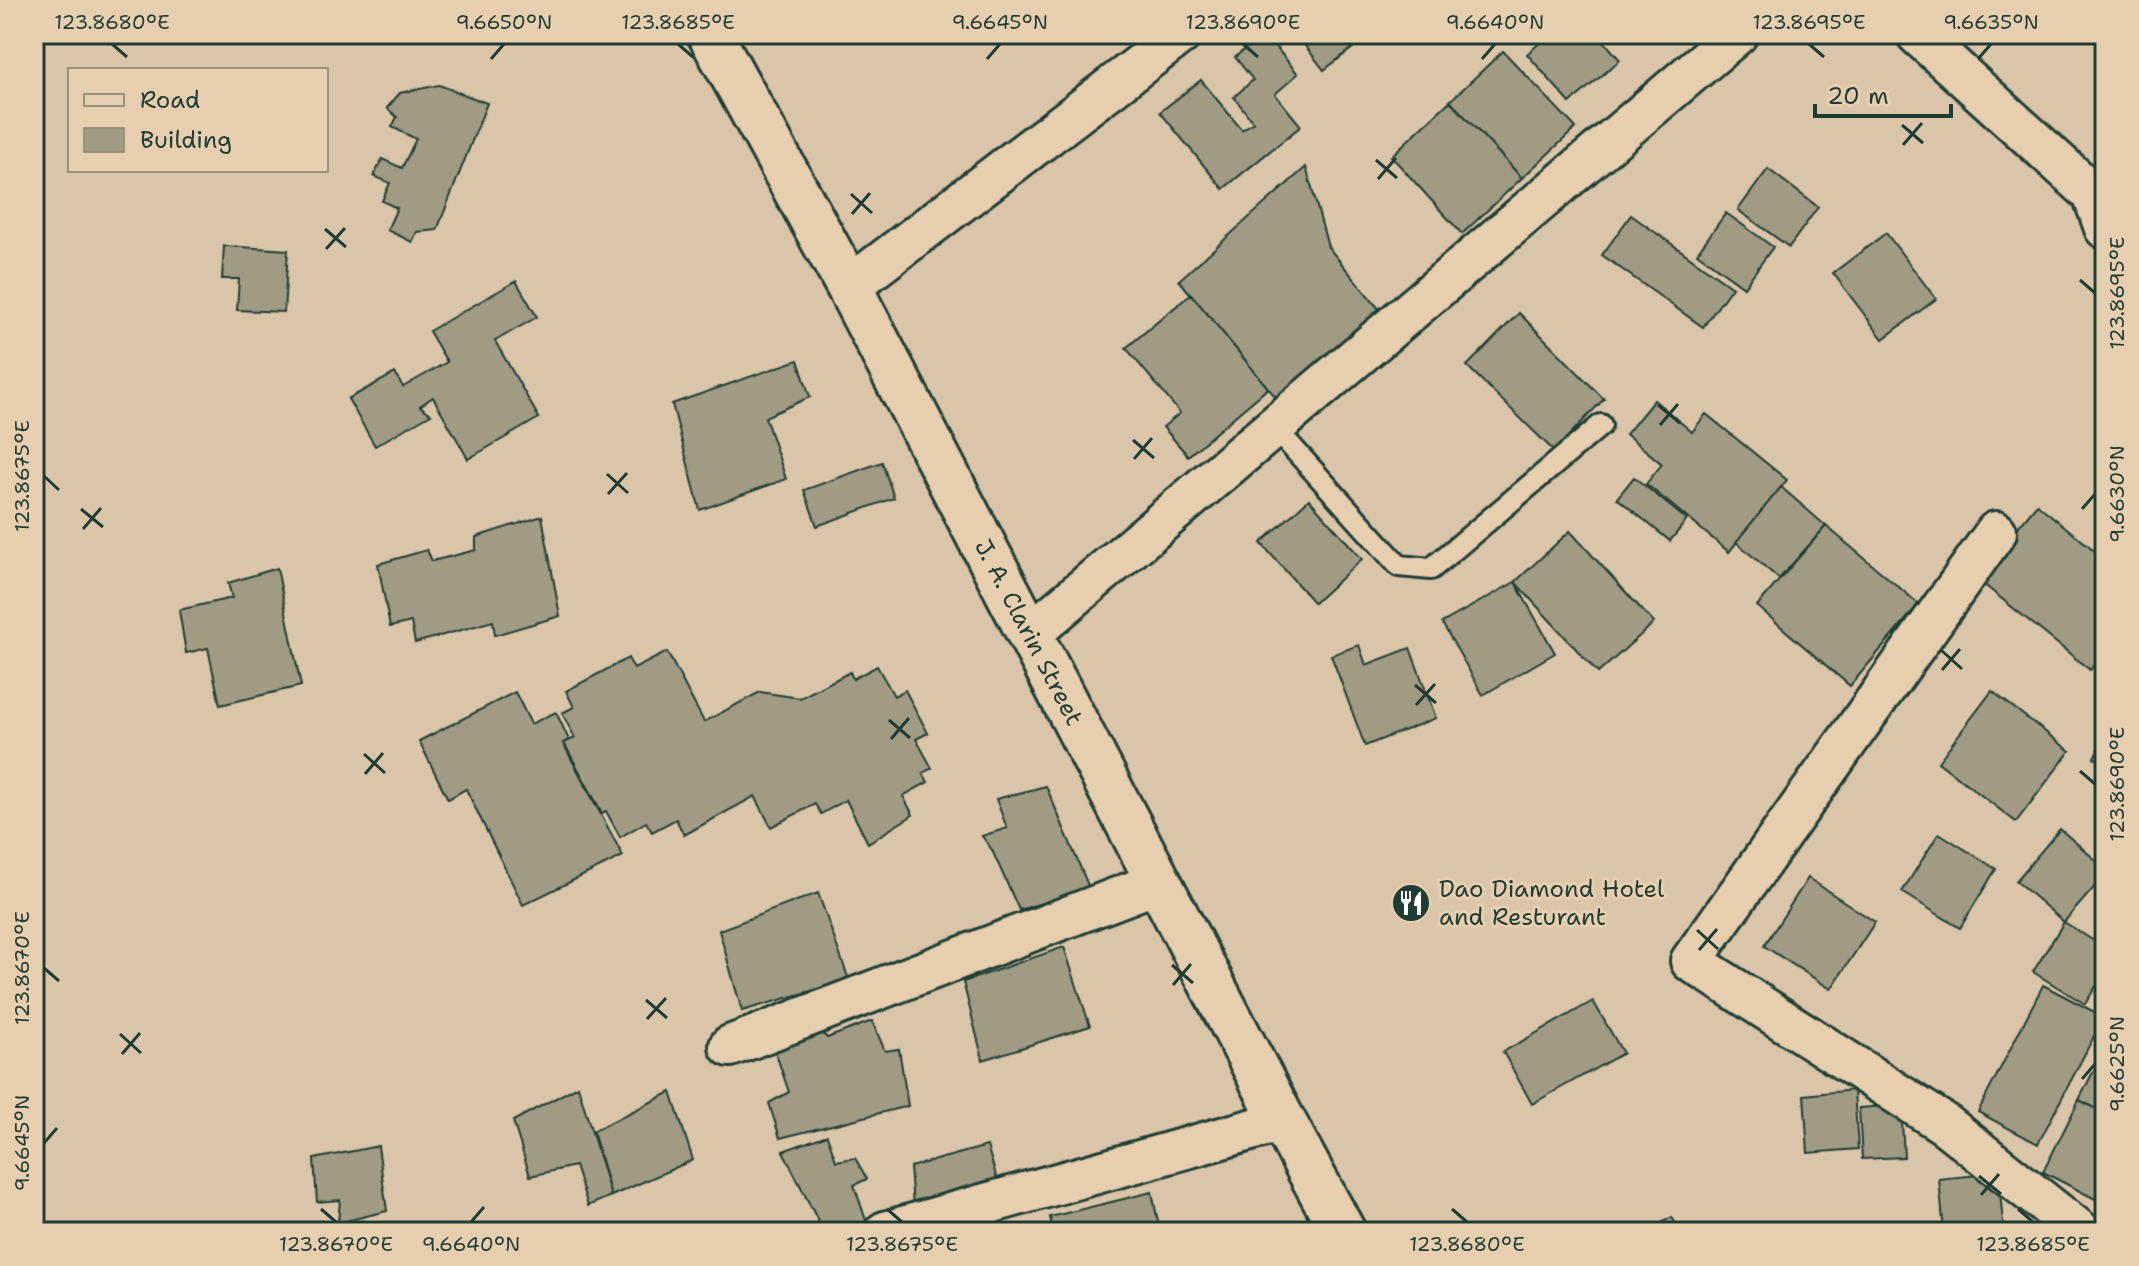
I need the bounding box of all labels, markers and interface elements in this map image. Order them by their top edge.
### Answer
text: 123.8680°E [54,9,170,35]
text: 9.6650°N [456,9,552,35]
text: 123.8685°E [621,9,735,35]
text: 9.6645°N [952,9,1048,35]
text: 123.8690°E [1186,9,1300,35]
text: 9.6640°N [1446,9,1544,35]
text: 123.8695°E [1752,9,1866,35]
text: 9.6635°N [1943,9,2039,35]
legend [68,68,328,172]
scale bar [1815,68,1951,118]
text: 20 m [1827,80,1889,112]
text: Road [140,84,200,116]
text: Building [140,124,232,156]
text: 123.8695°E [2104,236,2130,350]
text: 123.8675°E [9,420,35,532]
text: 9.6630°N [2104,445,2130,543]
street label: J. A. Clarin Street [967,534,1090,731]
text: 123.8690°E [2104,727,2130,841]
place label: Dao Diamond Hotel and Resturant [1439,873,1665,933]
restaurant icon: Dao Diamond Hotel and Resturant [1390,882,1432,924]
text: 123.8670°E [9,911,35,1025]
text: 9.6625°N [2104,1016,2130,1112]
text: 9.6645°N [9,1095,35,1191]
text: 123.8670°E [279,1231,393,1257]
text: 9.6640°N [422,1231,520,1257]
text: 123.8675°E [846,1231,958,1257]
text: 123.8680°E [1409,1231,1525,1257]
text: 123.8685°E [1976,1231,2090,1257]

